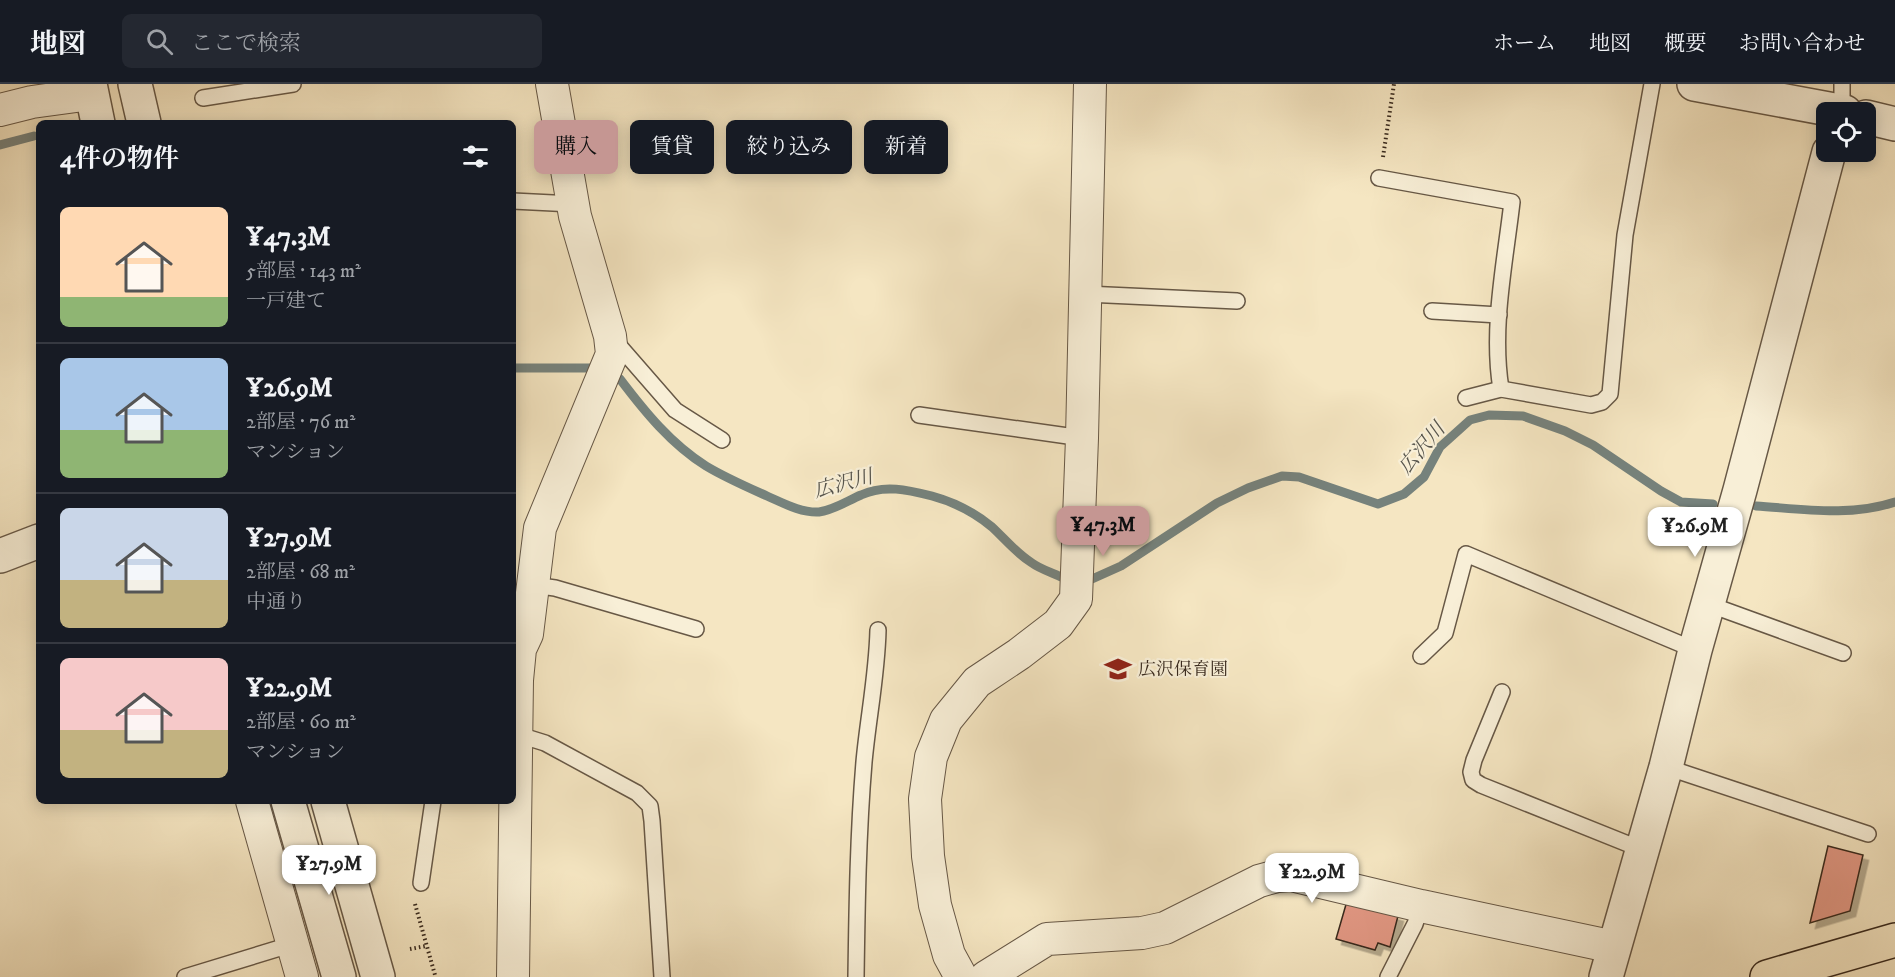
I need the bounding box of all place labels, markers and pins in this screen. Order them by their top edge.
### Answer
pin: ¥47.3M [1054,506,1152,557]
pin: ¥26.9M [1646,507,1744,558]
school or university icon: 広沢保育園 [1103,654,1133,684]
place label: 広沢保育園 [1138,659,1228,681]
pin: ¥27.9M [280,845,378,896]
pin: ¥22.9M [1263,853,1361,904]

